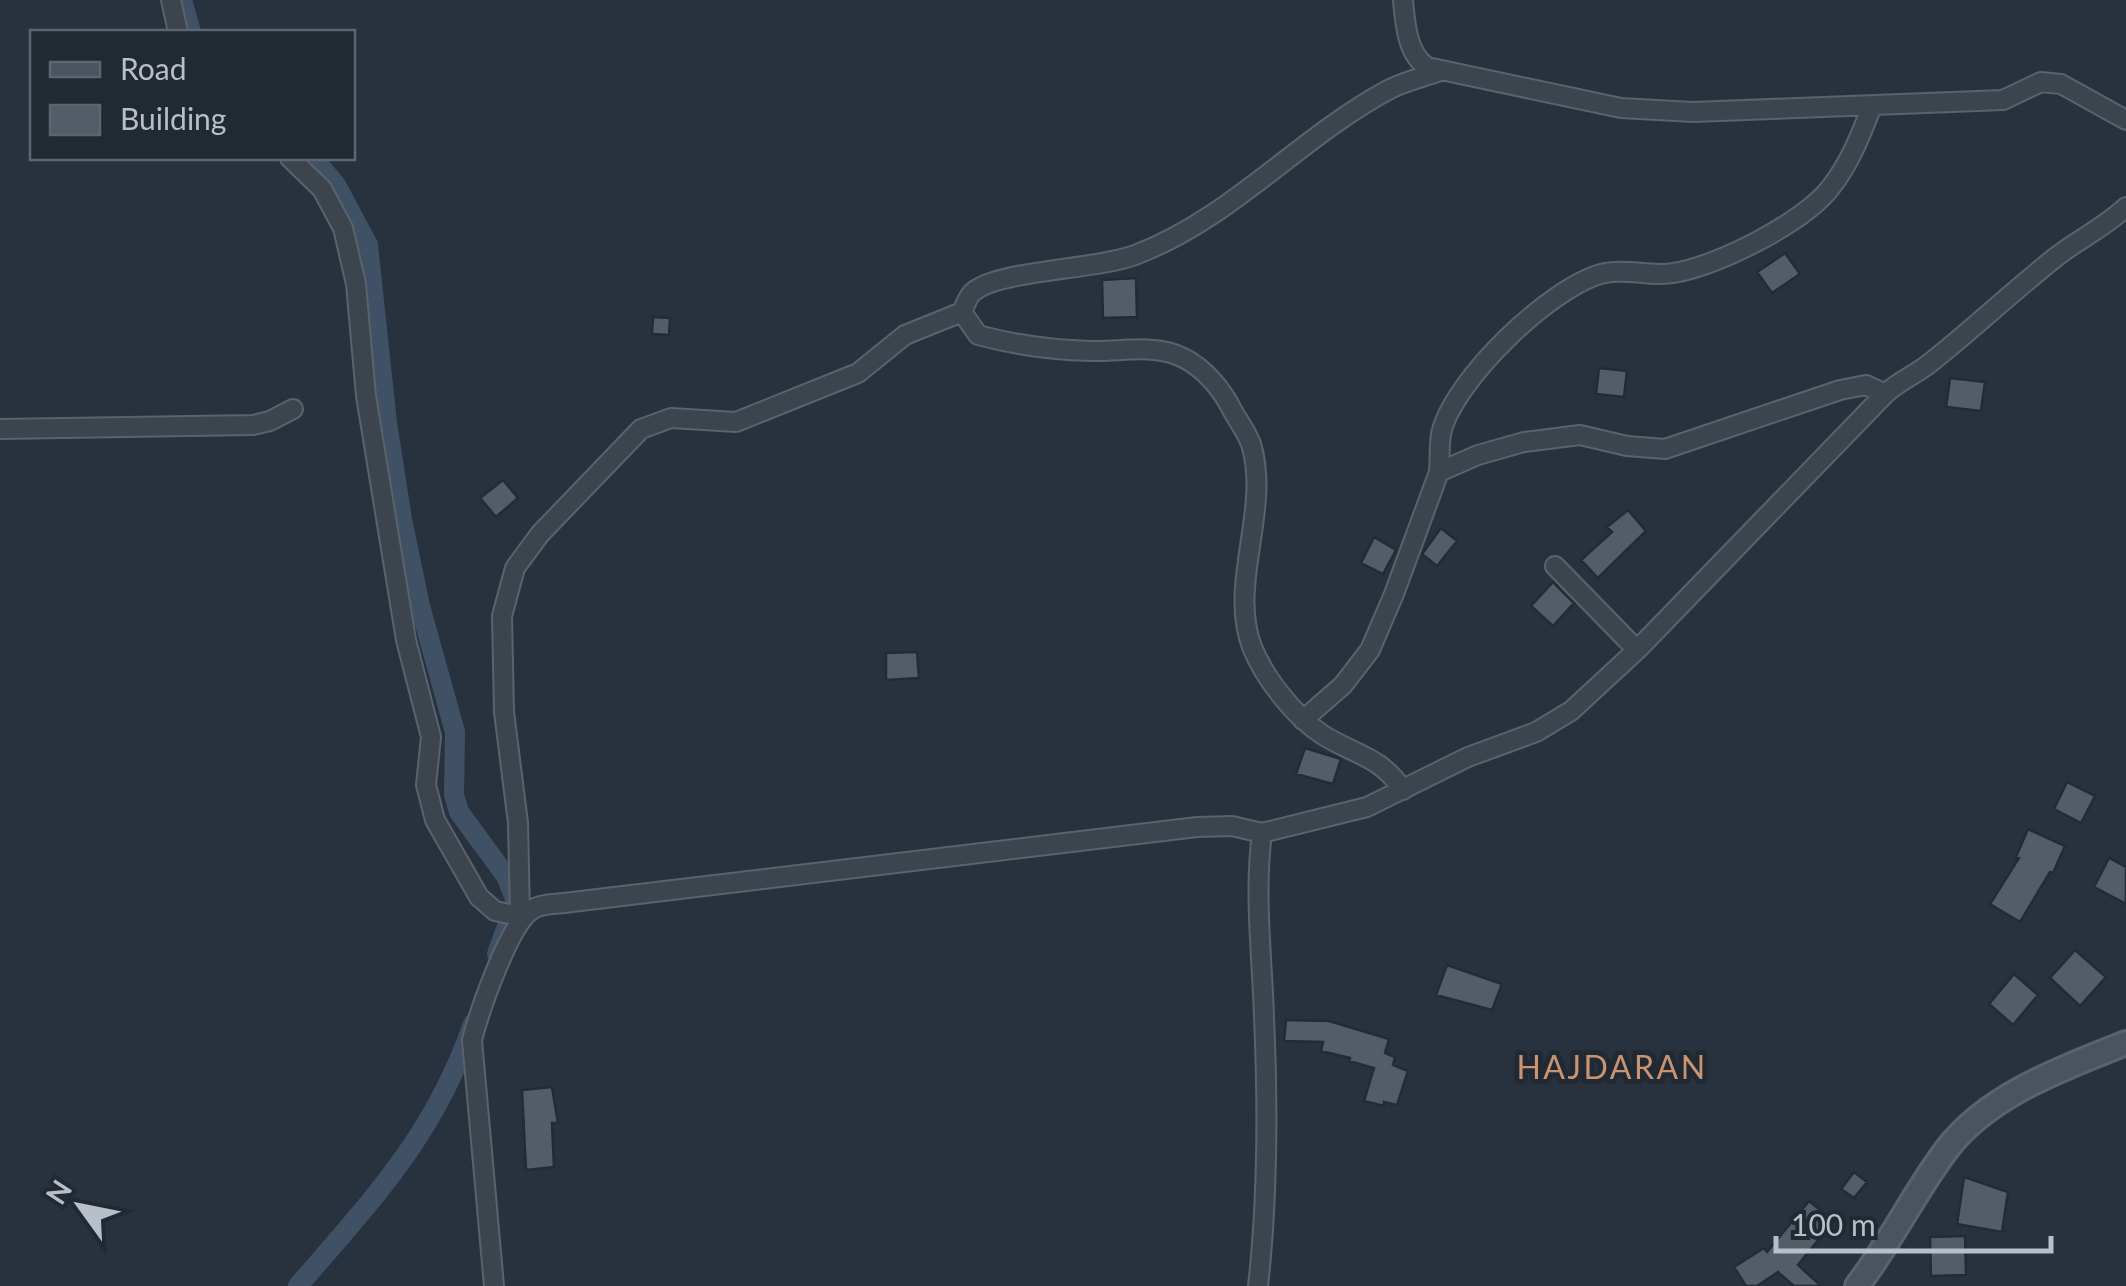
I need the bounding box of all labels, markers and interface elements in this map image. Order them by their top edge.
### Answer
legend [30,30,355,160]
text: Road [120,50,187,86]
text: Building [120,100,226,136]
district label: HAJDARAN [1516,1047,1708,1086]
north arrow [30,1156,130,1256]
text: N [38,1174,78,1210]
scale bar [1776,1191,2051,1253]
text: 100 m [1791,1206,1876,1242]

